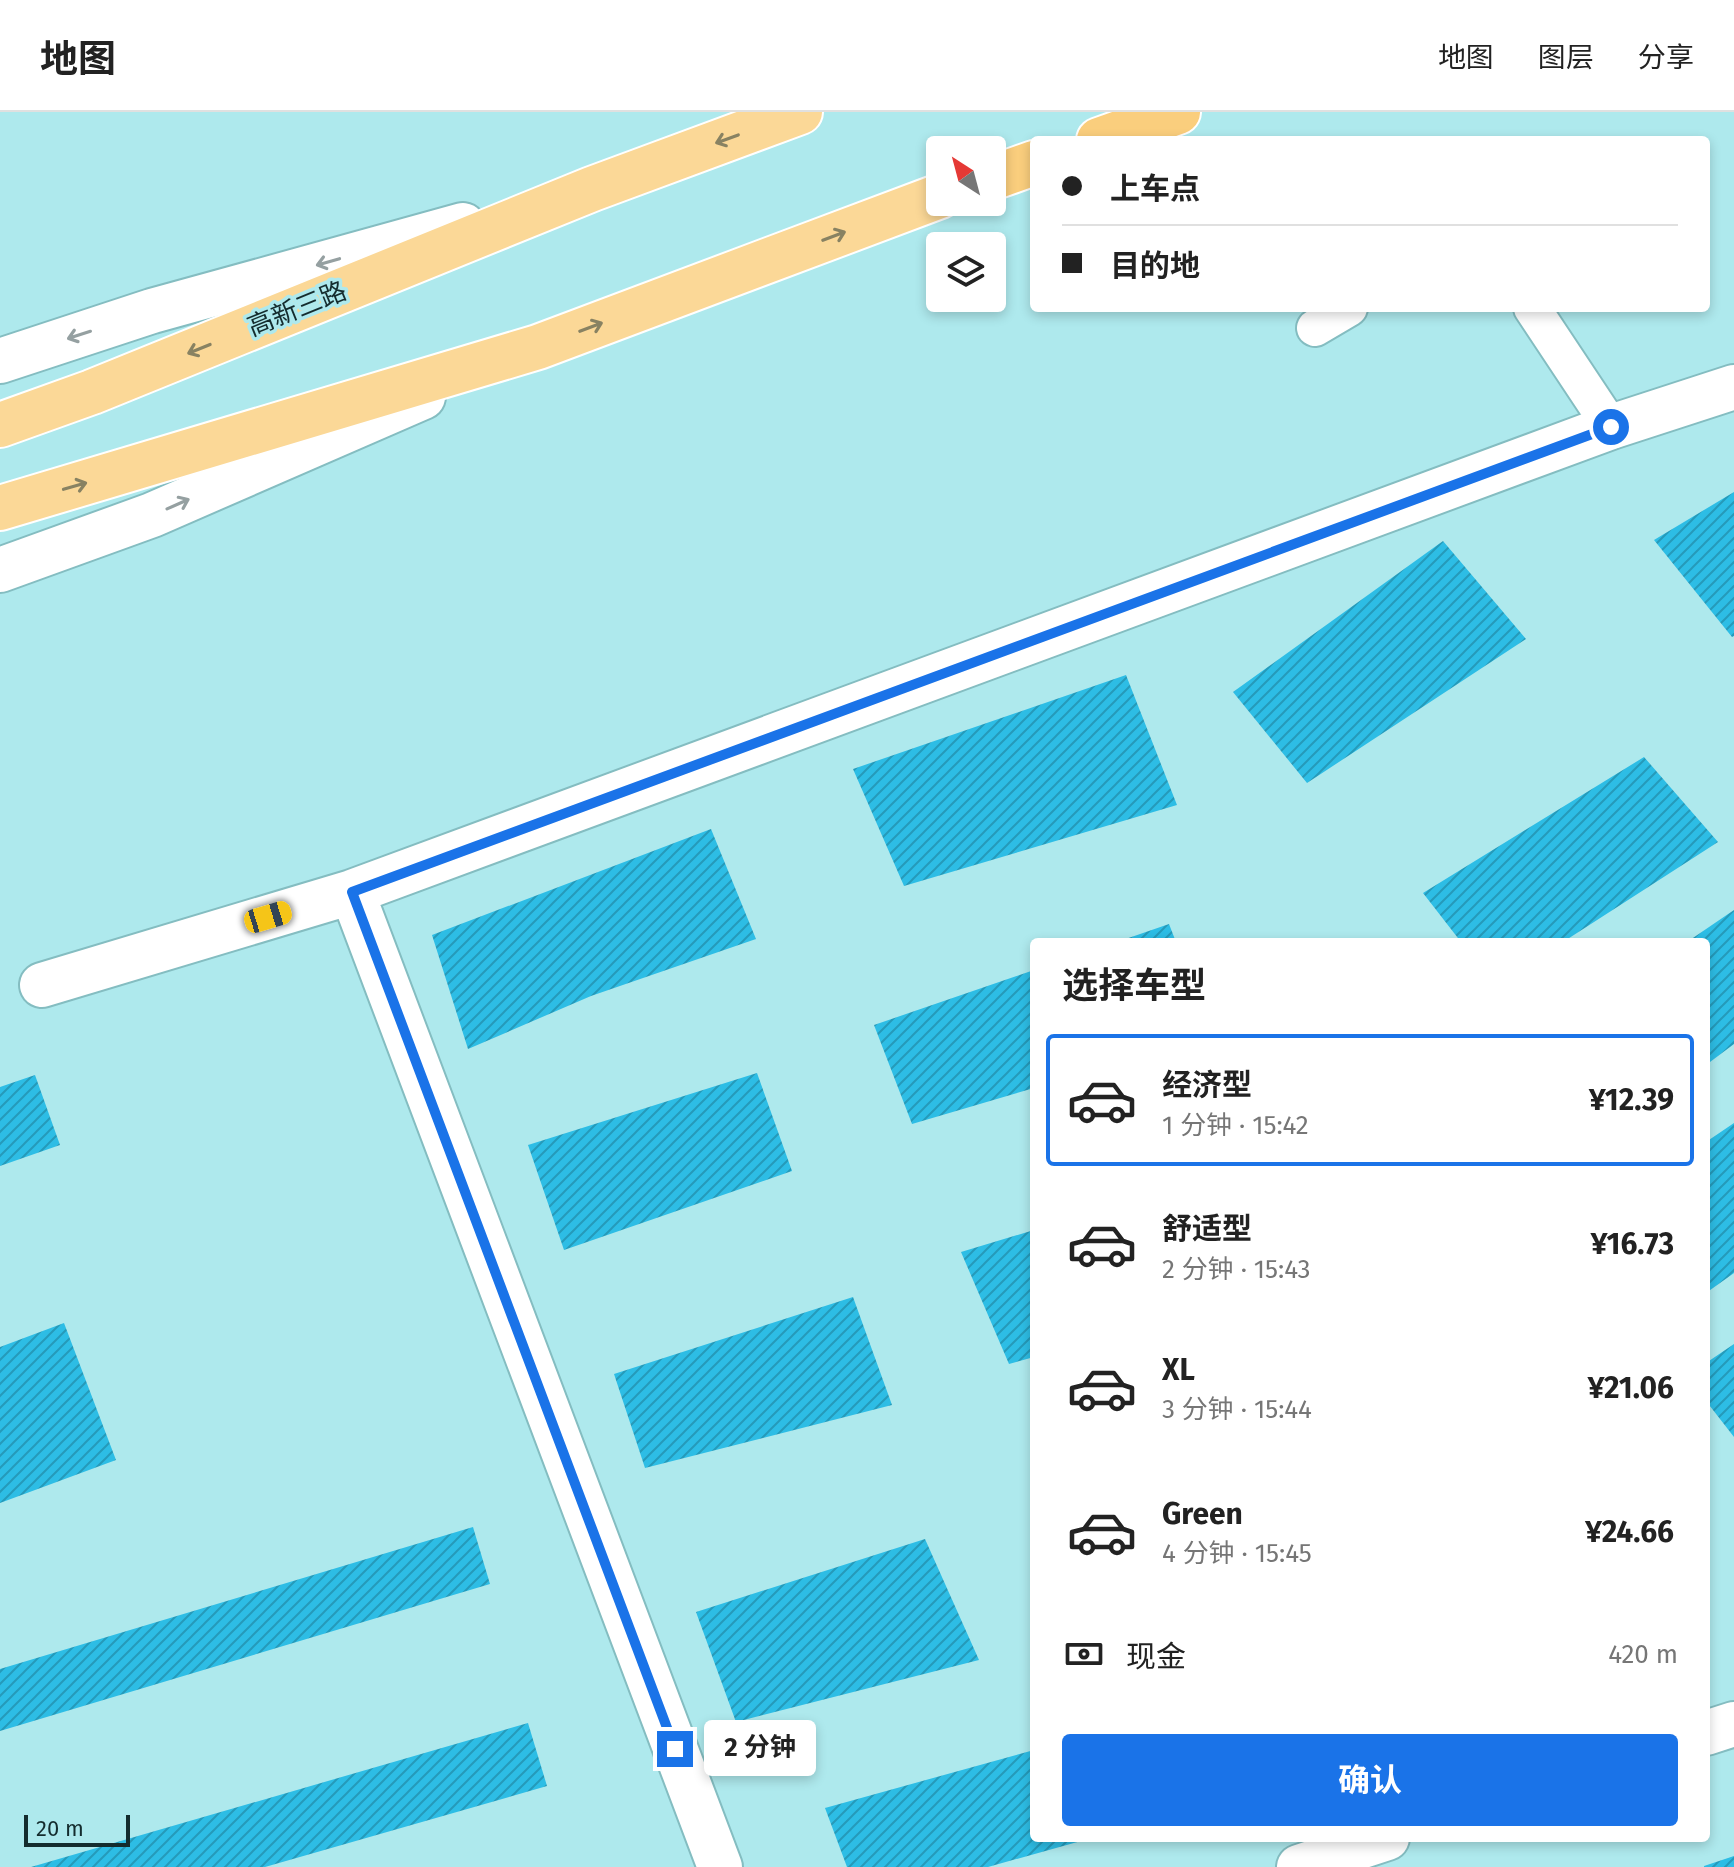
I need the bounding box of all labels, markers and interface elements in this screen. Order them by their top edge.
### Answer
text: 地图 [40,36,116,82]
text: 地图 [1438,41,1494,74]
text: 图层 [1538,41,1594,74]
text: 分享 [1638,41,1694,74]
one-way arrow [715,133,740,147]
north arrow [926,136,1006,216]
map controls [926,136,1006,312]
text: 上车点 [1110,171,1200,207]
one-way arrow [821,228,846,242]
button: layers [926,232,1006,312]
text: 目的地 [1110,248,1200,284]
one-way arrow [316,256,342,271]
street label: 高新三路 [243,275,351,343]
one-way arrow [578,319,603,333]
one-way arrow [67,329,92,344]
one-way arrow [187,342,212,357]
route start [1593,409,1629,445]
one-way arrow [61,478,87,493]
one-way arrow [165,495,190,510]
car [242,899,294,935]
text: 选择车型 [1062,964,1206,1008]
icon: car [1066,1064,1138,1136]
text: 经济型 [1162,1067,1252,1103]
text: ¥12.39 [1589,1082,1674,1118]
text: 1 分钟 · 15:42 [1162,1110,1309,1141]
icon: car [1066,1208,1138,1280]
text: 舒适型 [1162,1211,1252,1247]
text: ¥16.73 [1590,1226,1674,1262]
text: 2 分钟 · 15:43 [1162,1254,1311,1285]
icon: car [1066,1352,1138,1424]
text: XL [1162,1352,1195,1388]
text: ¥21.06 [1587,1370,1674,1406]
text: 3 分钟 · 15:44 [1162,1394,1312,1425]
icon: car [1066,1496,1138,1568]
text: Green [1162,1496,1243,1532]
text: ¥24.66 [1585,1514,1674,1550]
text: 4 分钟 · 15:45 [1162,1538,1312,1569]
icon: cash [1062,1632,1106,1676]
text: 现金 [1126,1639,1186,1675]
text: 420 m [1608,1639,1678,1670]
callout: 2 分钟 [703,1721,815,1777]
route end [657,1731,693,1767]
text: 2 分钟 [724,1732,796,1763]
button: 确认 [1062,1734,1678,1826]
scale bar [24,1811,130,1847]
text: 20 m [36,1815,84,1842]

